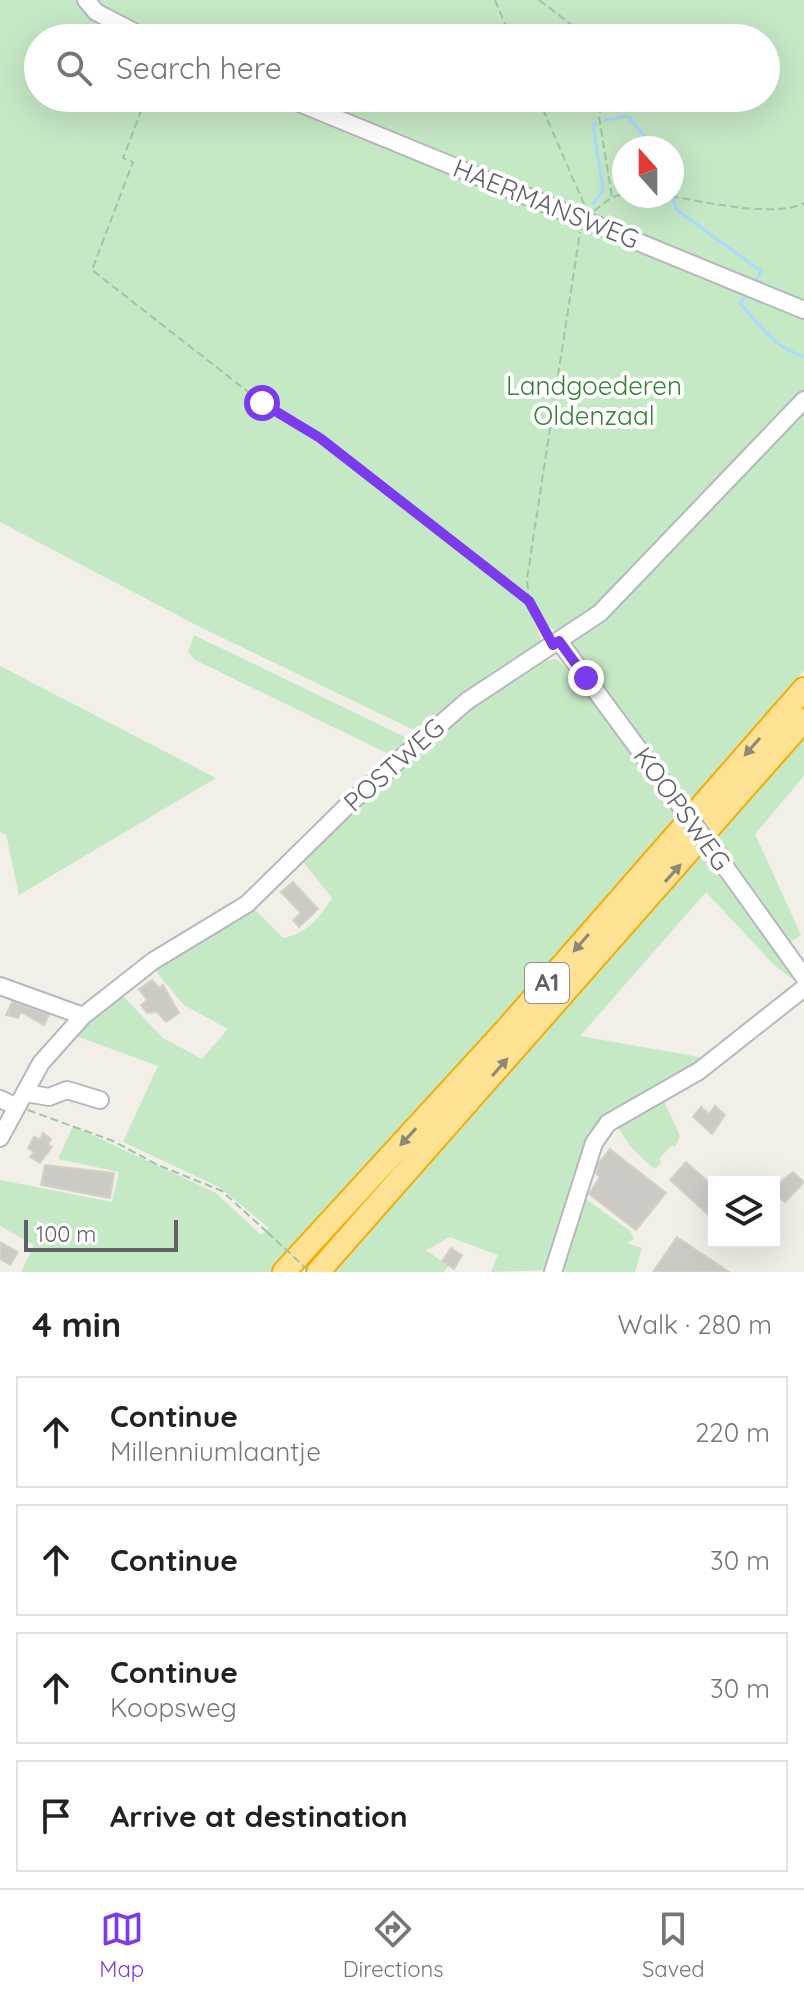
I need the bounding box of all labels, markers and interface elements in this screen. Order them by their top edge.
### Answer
search box [24,24,780,112]
icon: search [52,46,96,90]
text: Search here [116,49,282,87]
north arrow [612,136,684,208]
street label: HAERMANSWEG [448,151,644,256]
park label: Landgoederen Oldenzaal [506,369,682,432]
route start [244,385,280,421]
route end [568,660,604,696]
street label: POSTWEG [337,711,451,818]
one-way arrow [744,738,762,757]
street label: KOOPSWEG [627,740,738,877]
one-way arrow [663,863,681,882]
one-way arrow [573,934,591,953]
road number: A1 [525,963,569,1003]
one-way arrow [490,1057,508,1076]
one-way arrow [399,1127,417,1146]
map controls [708,1176,780,1248]
button: layers [708,1176,780,1248]
scale bar [24,1216,178,1252]
text: 100 m [36,1220,96,1248]
text: 4 min [32,1303,121,1346]
text: Walk · 280 m [617,1308,772,1341]
text: Continue [110,1397,238,1435]
icon: ahead [34,1410,78,1454]
text: 220 m [695,1416,770,1449]
text: Millenniumlaantje [110,1435,321,1468]
icon: ahead [34,1538,78,1582]
text: Continue [110,1541,238,1579]
text: 30 m [710,1544,770,1577]
text: Continue [110,1653,238,1691]
icon: ahead [34,1666,78,1710]
text: 30 m [710,1672,770,1705]
text: Koopsweg [110,1691,237,1724]
icon: arrive [34,1794,78,1838]
text: Arrive at destination [110,1797,408,1835]
tab: Map [99,1907,144,1983]
tab: Directions [343,1907,443,1983]
tab: Saved [642,1907,705,1983]

